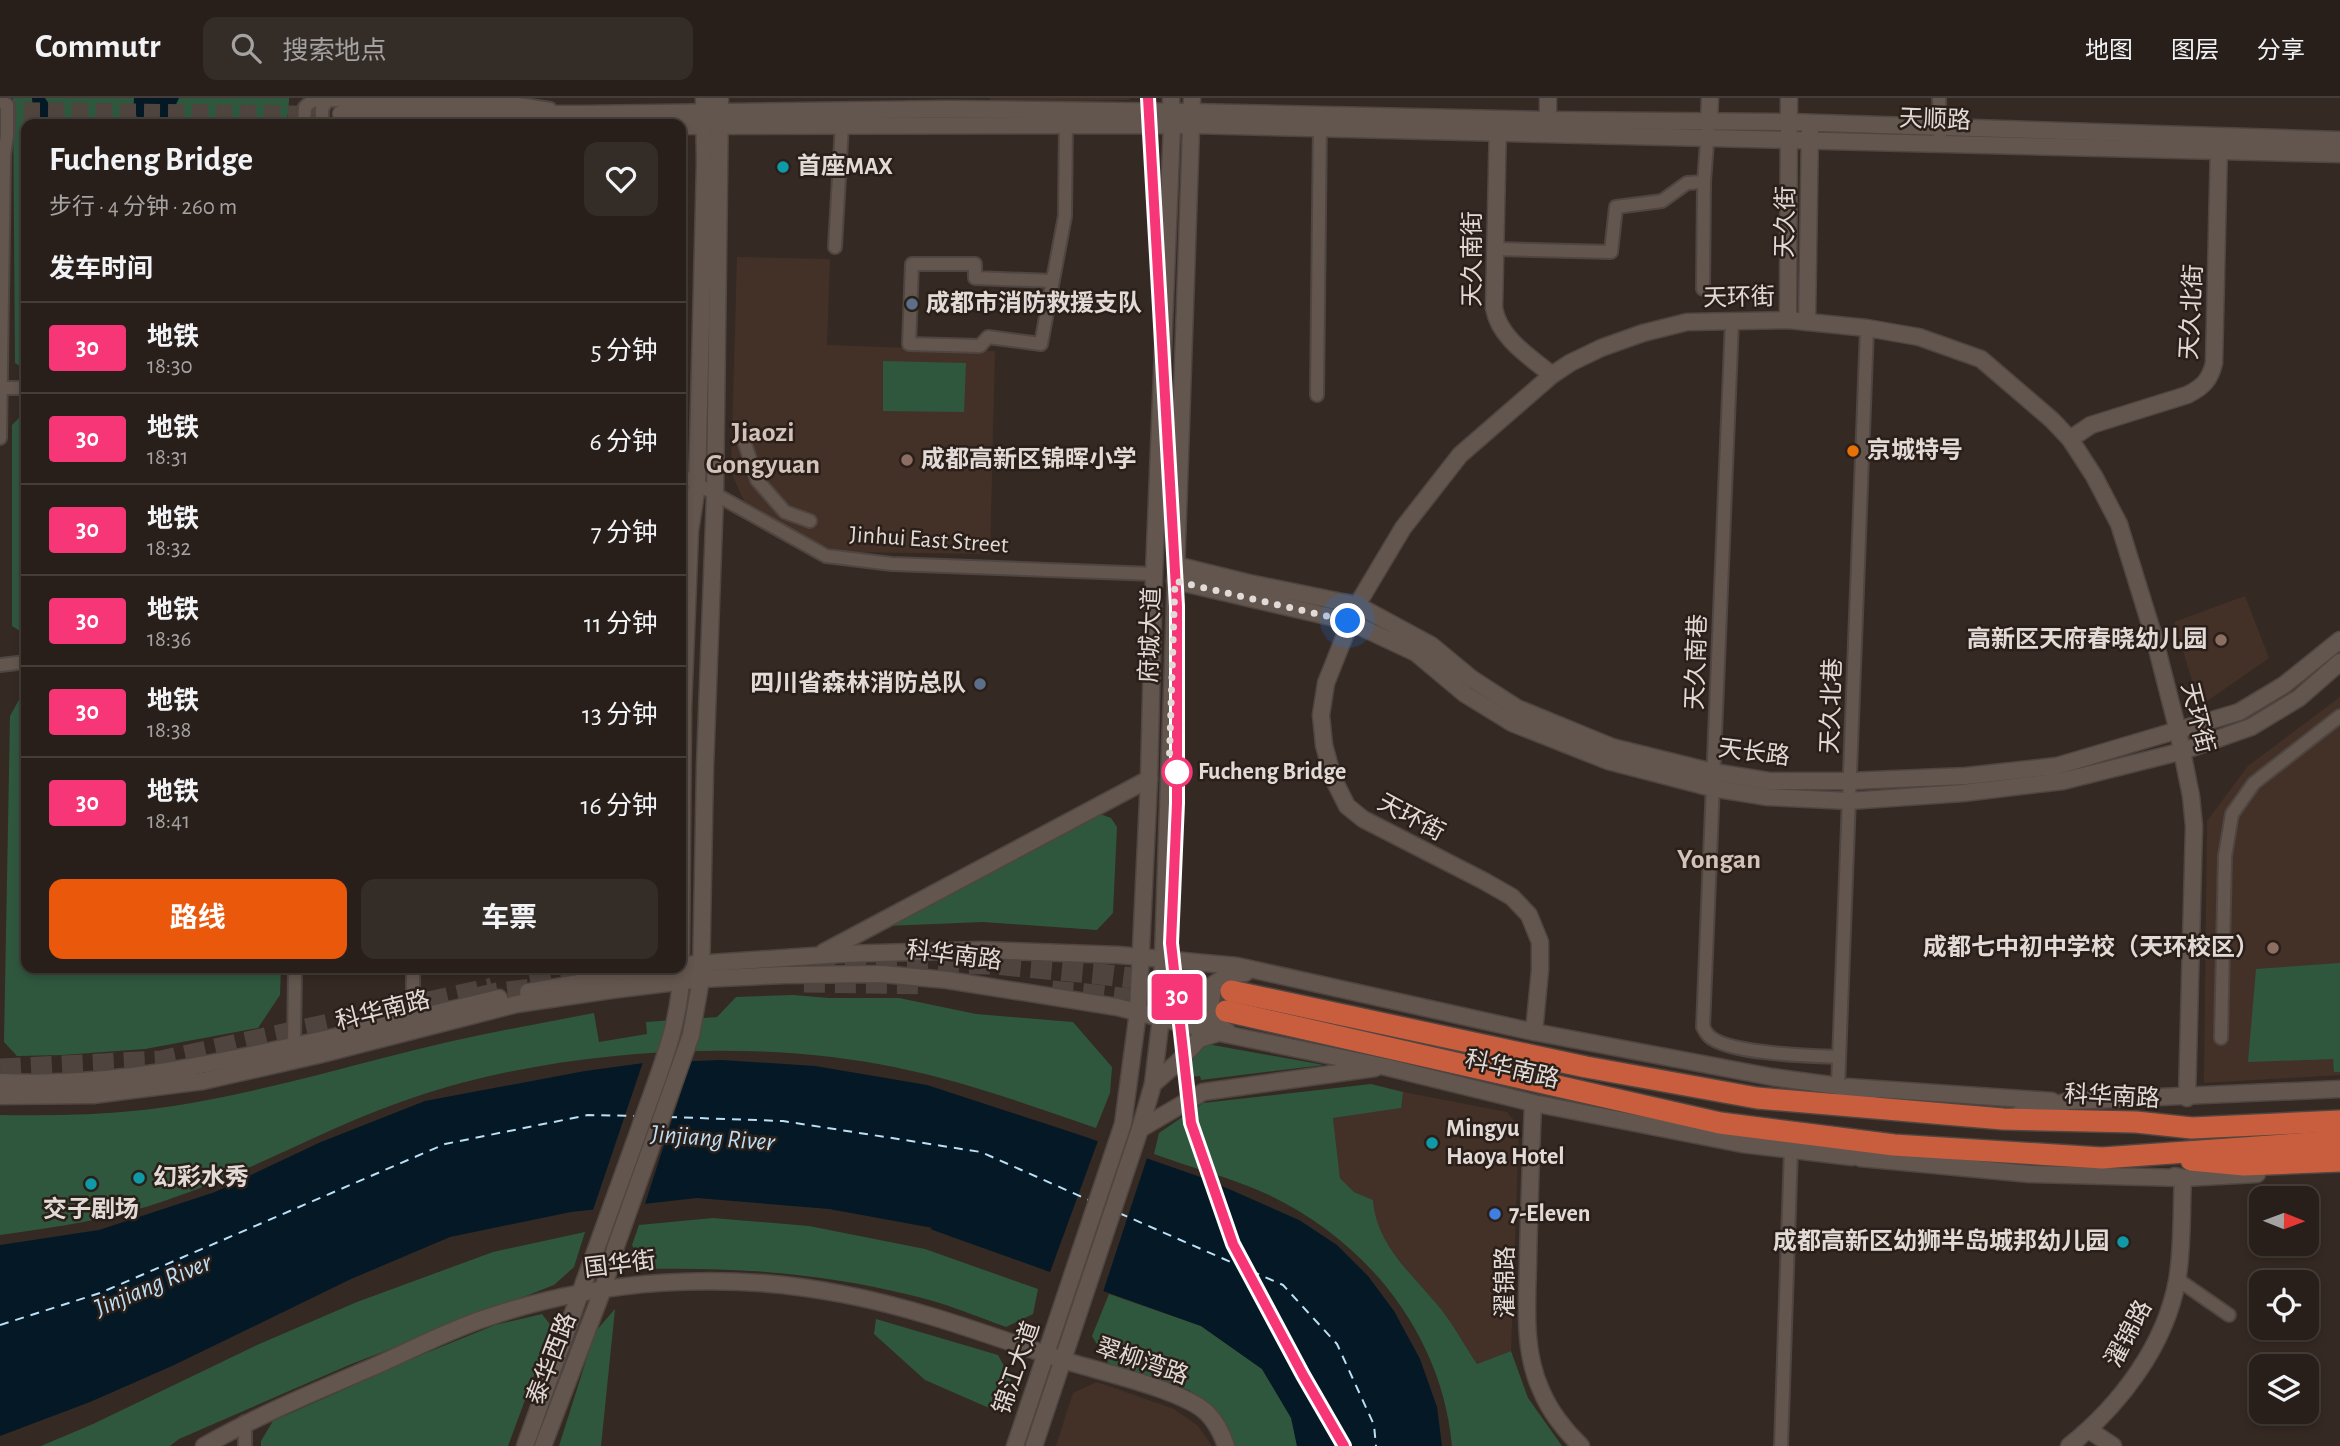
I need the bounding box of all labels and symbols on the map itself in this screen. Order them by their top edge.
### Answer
street label: 天顺路 [1899,105,1971,133]
place label: 首座MAX [797,153,893,179]
marker: 首座MAX [775,159,791,175]
street label: 天久街 [1771,186,1799,258]
street label: 天久南街 [1459,211,1485,307]
street label: 天久北街 [2176,263,2206,361]
street label: 天环街 [1703,283,1775,311]
place label: 成都市消防救援支队 [926,290,1142,316]
marker: 成都市消防救援支队 [904,296,920,312]
district label: Jiaozi Gongyuan [706,419,820,479]
place label: 京城特号 [1867,437,1963,463]
marker: 京城特号 [1845,443,1861,459]
place label: 成都高新区锦晖小学 [921,446,1137,472]
marker: 成都高新区锦晖小学 [899,452,915,468]
street label: Jinhui East Street [849,522,1010,558]
street label: 府城大道 [1135,587,1165,683]
your location [1330,603,1365,638]
street label: 天久南巷 [1681,614,1711,710]
place label: 高新区天府春晓幼儿园 [1967,626,2207,652]
marker: 高新区天府春晓幼儿园 [2213,632,2229,648]
street label: 天久北巷 [1816,658,1846,754]
place label: 四川省森林消防总队 [750,670,966,696]
marker: 四川省森林消防总队 [972,676,988,692]
street label: 天环街 [2177,680,2219,756]
street label: 天长路 [1717,735,1791,769]
marker: Fucheng Bridge [1162,757,1192,787]
place label: Fucheng Bridge [1198,760,1346,784]
street label: 天环街 [1374,789,1449,845]
district label: Yongan [1677,846,1761,874]
place label: 成都七中初中学校（天环校区） [1923,934,2259,960]
street label: 科华南路 [905,936,1003,974]
marker: 成都七中初中学校（天环校区） [2265,940,2281,956]
line badge: 30 [1146,974,1208,1020]
street label: 科华南路 [333,986,432,1034]
street label: 科华南路 [1463,1046,1562,1092]
street label: 科华南路 [2063,1081,2161,1111]
place label: Mingyu Haoya Hotel [1446,1117,1565,1169]
water label: Jinjiang River [649,1121,777,1155]
marker: Mingyu Haoya Hotel [1424,1135,1440,1151]
place label: 幻彩水秀 [153,1164,249,1190]
marker: 幻彩水秀 [131,1170,147,1186]
marker: 交子剧场 [83,1176,99,1192]
north arrow [2249,1186,2319,1256]
place label: 交子剧场 [43,1196,139,1222]
place label: 7-Eleven [1509,1202,1590,1226]
marker: 7-Eleven [1487,1206,1503,1222]
place label: 成都高新区幼狮半岛城邦幼儿园 [1773,1228,2109,1254]
marker: 成都高新区幼狮半岛城邦幼儿园 [2115,1234,2131,1250]
street label: 濯锦路 [1492,1246,1518,1318]
street label: 国华街 [583,1247,657,1281]
water label: Jinjiang River [90,1248,217,1322]
street label: 濯锦路 [2100,1296,2156,1371]
street label: 泰华西路 [522,1309,580,1408]
street label: 锦江大道 [988,1318,1044,1417]
street label: 翠柳湾路 [1093,1333,1192,1389]

